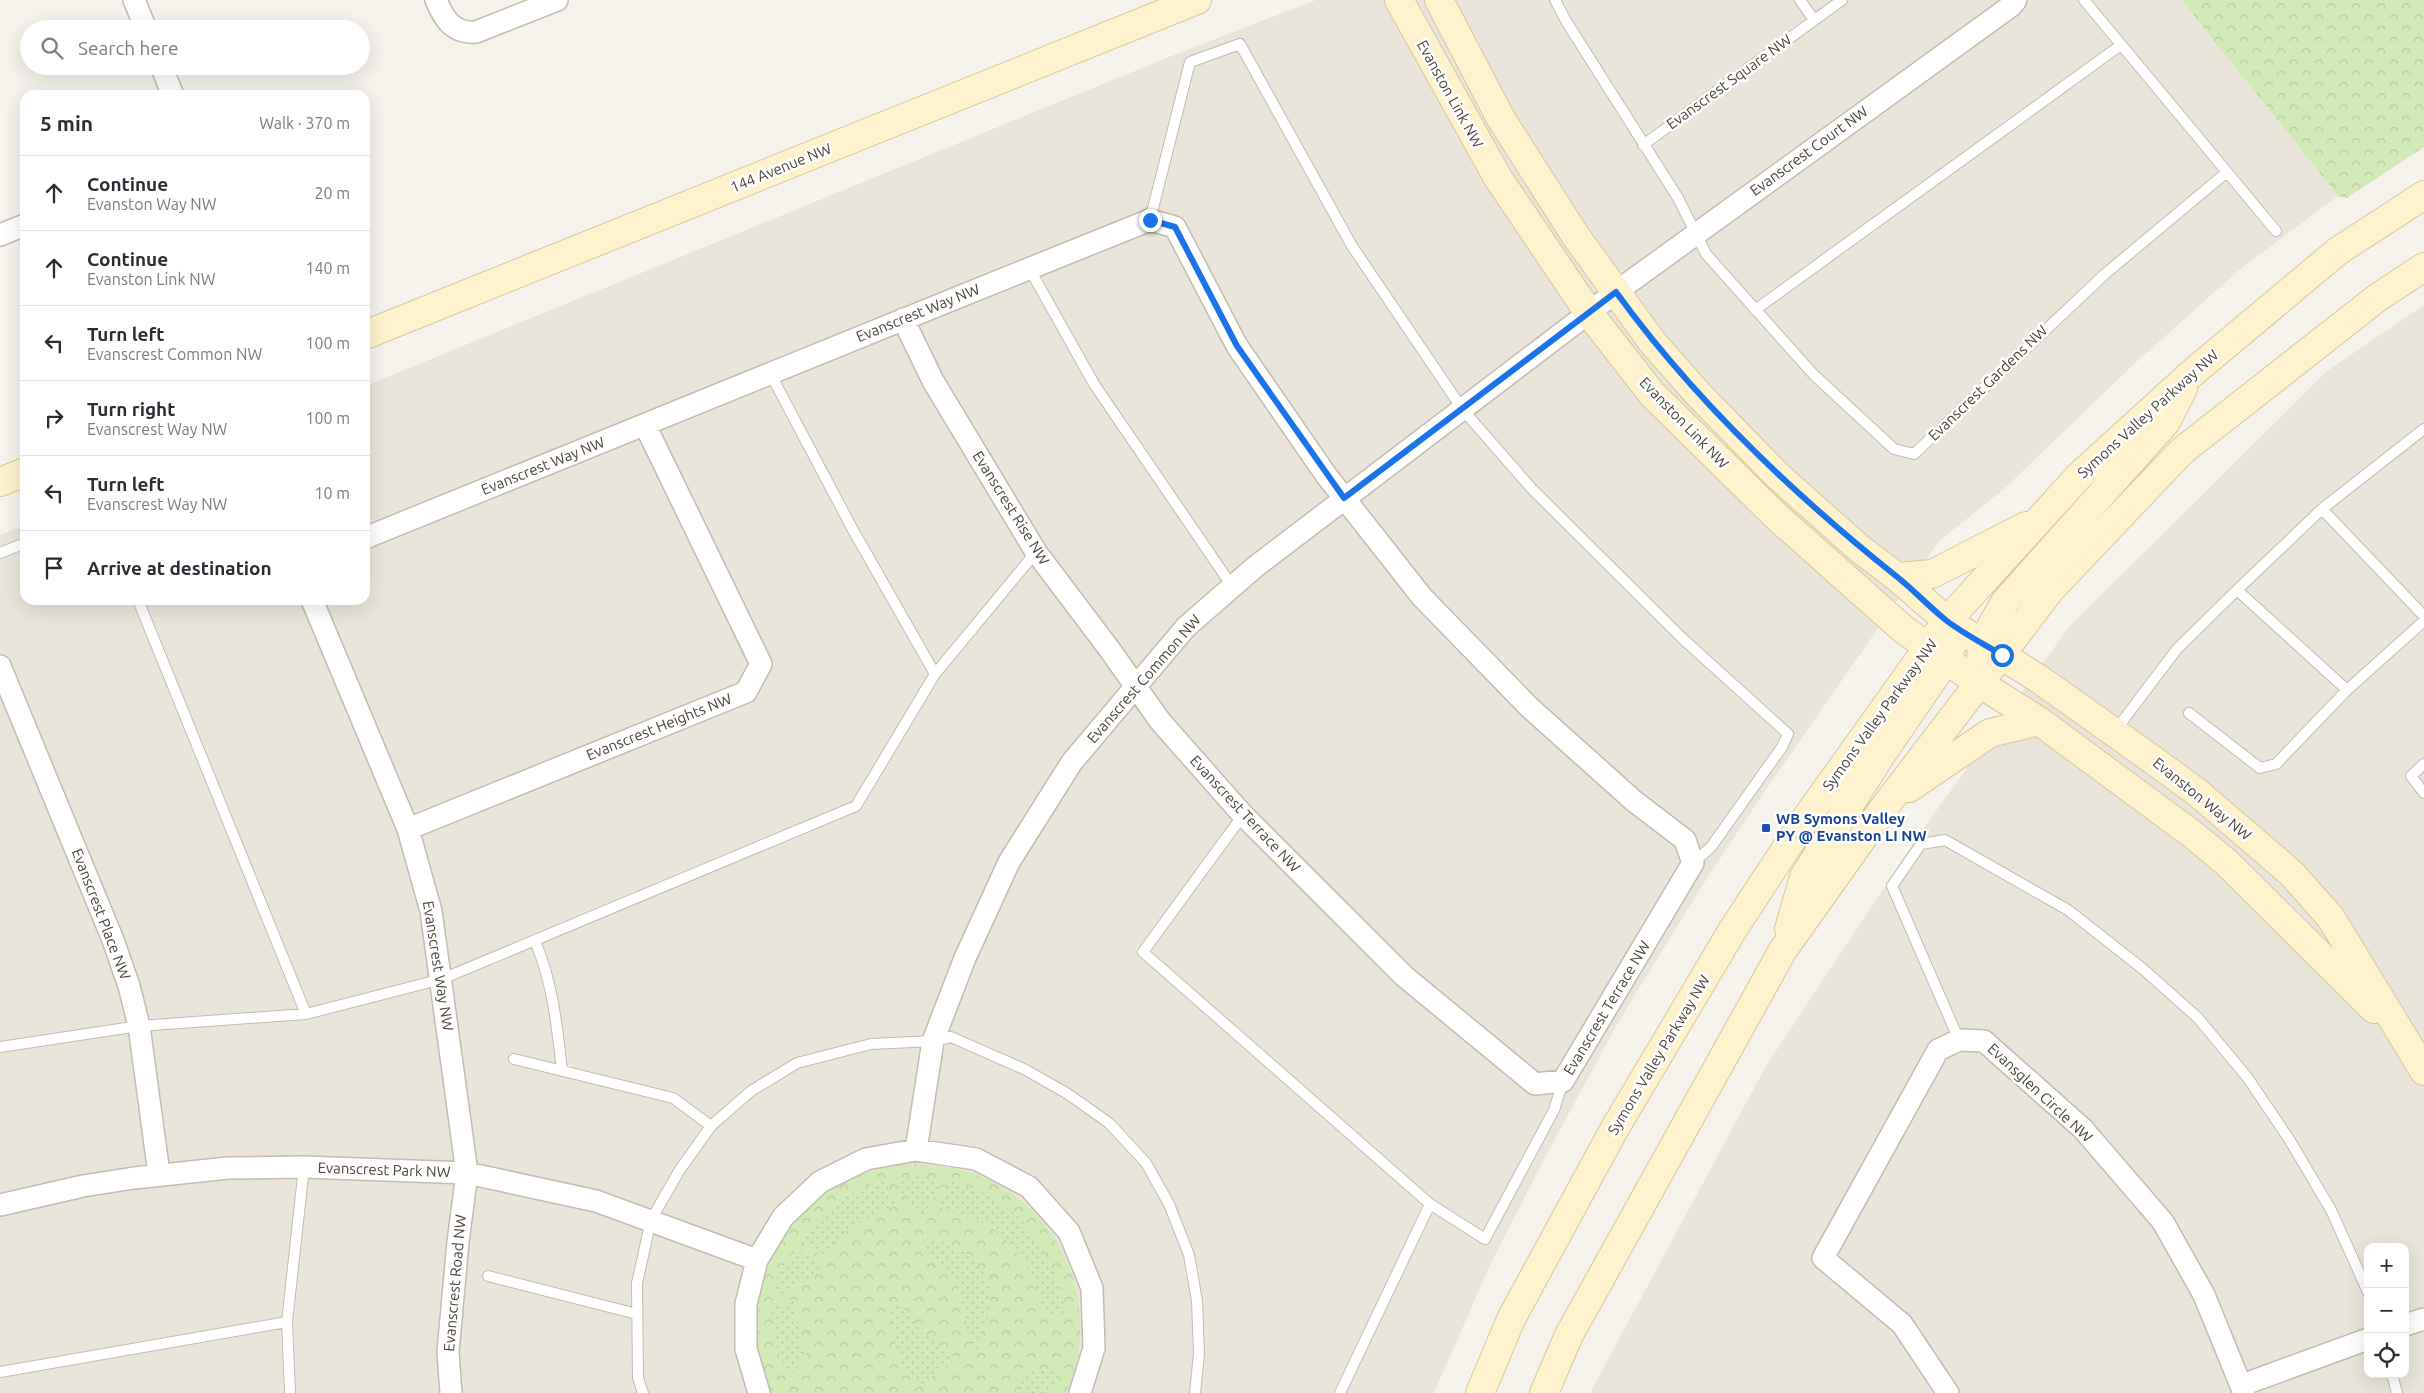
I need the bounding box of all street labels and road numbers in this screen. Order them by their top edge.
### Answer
street label: Evanscrest Square NW [1663,31,1794,133]
street label: Evanston Link NW [1414,37,1487,151]
street label: Evanscrest Court NW [1747,102,1871,199]
street label: 144 Avenue NW [728,139,834,196]
street label: Evanscrest Way NW [854,280,982,345]
street label: Evanscrest Gardens NW [1925,321,2051,444]
street label: Symons Valley Parkway NW [2074,346,2222,481]
street label: Evanston Link NW [1636,373,1732,472]
street label: Evanscrest Way NW [479,433,607,498]
street label: Evanscrest Rise NW [970,448,1053,568]
street label: Evanscrest Common NW [1083,611,1204,746]
street label: Symons Valley Parkway NW [1819,635,1940,794]
street label: Evanscrest Heights NW [584,690,734,763]
street label: Evanscrest Terrace NW [1187,752,1304,876]
street label: Evanston Way NW [2150,754,2255,844]
street label: Evanscrest Place NW [69,846,134,982]
street label: Evanscrest Way NW [420,900,457,1032]
street label: Evanscrest Terrace NW [1560,938,1653,1078]
street label: Symons Valley Parkway NW [1604,972,1713,1138]
street label: Evansglen Circle NW [1984,1040,2096,1146]
street label: Evanscrest Park NW [317,1159,451,1180]
street label: Evanscrest Road NW [440,1214,469,1352]

